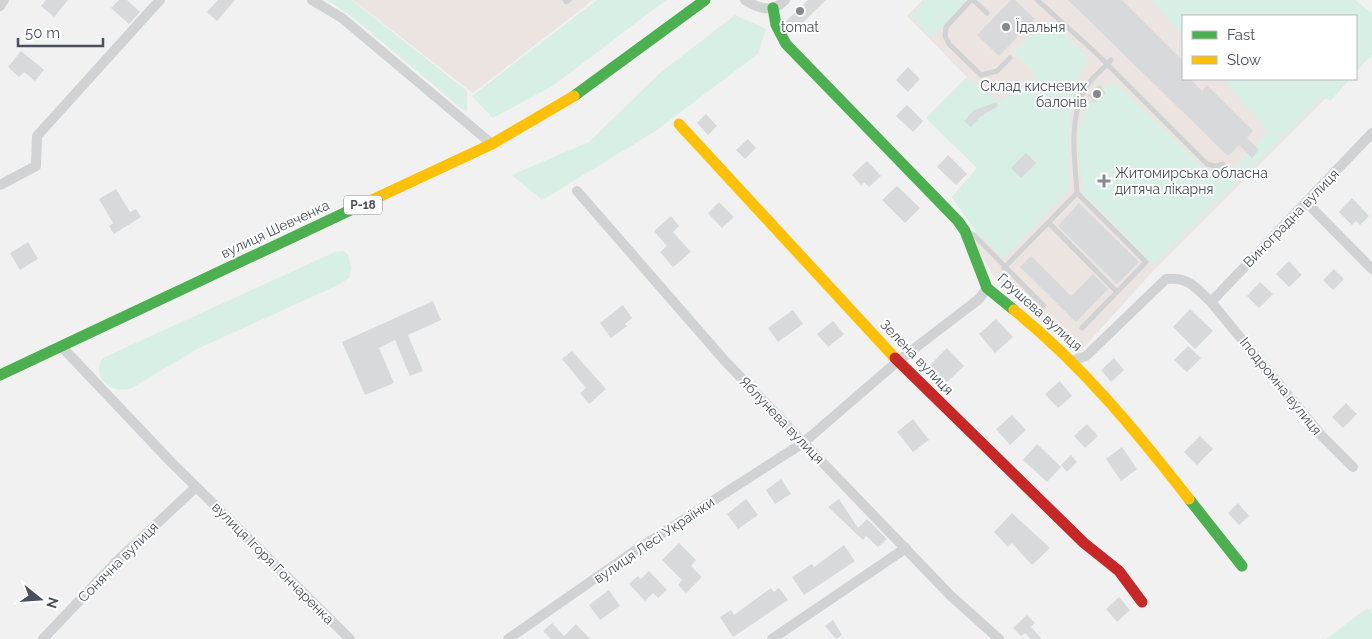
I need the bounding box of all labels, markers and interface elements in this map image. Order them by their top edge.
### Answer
marker: tomat [794,5,806,17]
scale bar [18,15,102,47]
legend [1182,15,1357,80]
place label: Їдальня [1016,17,1065,35]
place label: tomat [781,19,819,35]
marker: Їдальня [1000,21,1012,33]
text: 50 m [25,24,60,42]
text: Fast [1227,26,1255,44]
text: Slow [1227,51,1261,69]
place label: Склад кисневих балонів [980,78,1087,110]
marker: Склад кисневих балонів [1091,88,1103,100]
place label: Житомирська обласна дитяча лікарня [1115,165,1268,197]
street label: Виноградна вулиця [1240,166,1342,270]
marker: Житомирська обласна дитяча лікарня [1097,174,1111,188]
road number: Р-18 [344,196,382,214]
street label: вулиця Шевченка [218,197,332,261]
street label: Грушева вулиця [995,270,1085,354]
street label: Зелена вулиця [877,316,957,398]
street label: Іподромна вулиця [1237,334,1325,438]
street label: Яблунева вулиця [736,373,828,467]
street label: вулиця Лесі Українки [591,494,717,586]
street label: вулиця Ігоря Гончаренка [209,499,337,627]
street label: Сонячна вулиця [75,519,161,605]
north arrow [15,574,65,624]
text: N [43,595,62,610]

